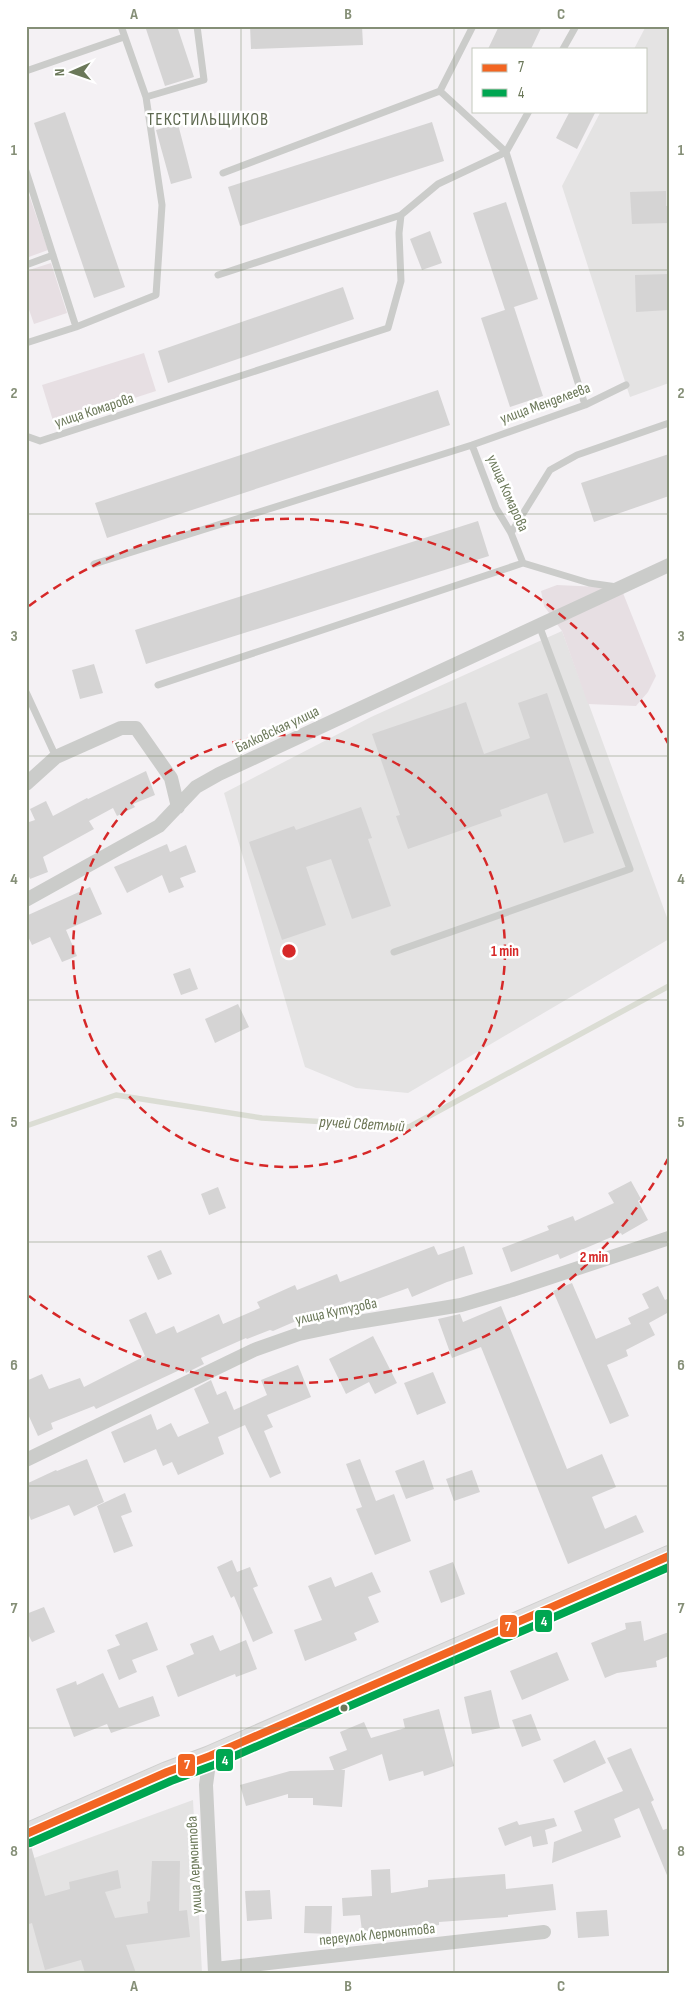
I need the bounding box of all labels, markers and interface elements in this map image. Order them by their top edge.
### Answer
text: A [129,5,138,24]
text: B [344,5,352,24]
text: C [557,5,565,24]
north arrow [48,48,98,98]
legend [472,48,648,112]
text: 7 [518,58,524,77]
text: N [51,68,68,76]
text: 4 [518,84,524,103]
district label: ТЕКСТИЛЬЩИКОВ [147,109,269,130]
text: 1 [11,141,18,160]
text: 1 [678,141,685,160]
street label: улица Менделеева [498,378,593,429]
text: 2 [10,384,18,403]
text: 2 [677,384,685,403]
street label: улица Комарова [52,389,136,432]
street label: улица Комарова [482,452,533,535]
text: 3 [10,627,18,646]
text: 3 [677,627,685,646]
street label: Балковская улица [232,702,322,757]
text: 4 [10,870,18,889]
text: 4 [677,870,685,889]
centre of rings [280,942,298,960]
text: 1 min [491,942,519,961]
text: 5 [10,1113,18,1132]
water label: ручей Светлый [318,1113,406,1136]
text: 5 [677,1113,685,1132]
text: 2 min [580,1248,608,1267]
street label: улица Кутузова [294,1294,379,1329]
text: 6 [10,1356,18,1375]
text: 6 [677,1356,685,1375]
text: 7 [11,1599,18,1618]
text: 7 [678,1599,685,1618]
line badge: 4 [534,1609,553,1633]
text: 4 [541,1613,548,1630]
line badge: 7 [499,1614,518,1638]
text: 7 [505,1618,512,1635]
unlabelled marker [339,1703,349,1713]
line badge: 4 [215,1748,234,1772]
text: 4 [222,1752,229,1769]
line badge: 7 [177,1753,196,1777]
text: 7 [184,1756,191,1773]
street label: улица Лермонтова [182,1815,207,1914]
text: 8 [10,1842,18,1861]
text: 8 [677,1842,685,1861]
street label: переулок Лермонтова [318,1919,436,1950]
text: A [129,1977,138,1996]
text: B [344,1977,352,1996]
text: C [557,1977,565,1996]

